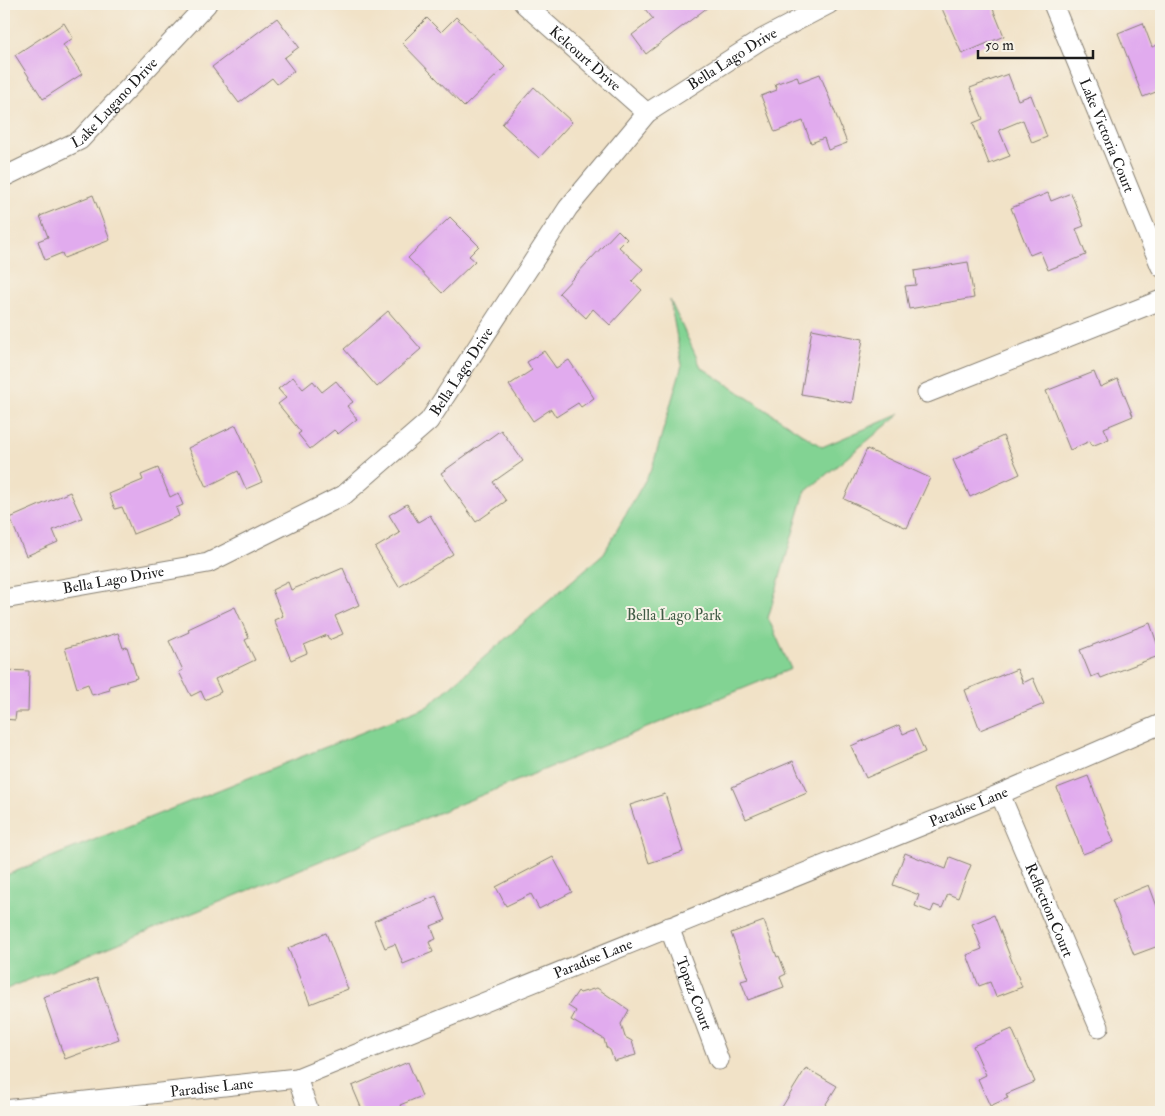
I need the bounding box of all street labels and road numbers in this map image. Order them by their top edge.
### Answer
street label: Kelcourt Drive [545,22,625,96]
street label: Bella Lago Drive [684,24,781,94]
street label: Lake Lugano Drive [68,54,162,153]
street label: Lake Victoria Court [1075,76,1138,195]
street label: Bella Lago Drive [426,324,498,420]
street label: Bella Lago Drive [61,562,165,598]
street label: Paradise Lane [926,783,1011,832]
street label: Reflection Court [1020,860,1077,960]
street label: Paradise Lane [551,934,635,983]
street label: Topaz Court [671,954,716,1033]
street label: Paradise Lane [169,1074,254,1102]

